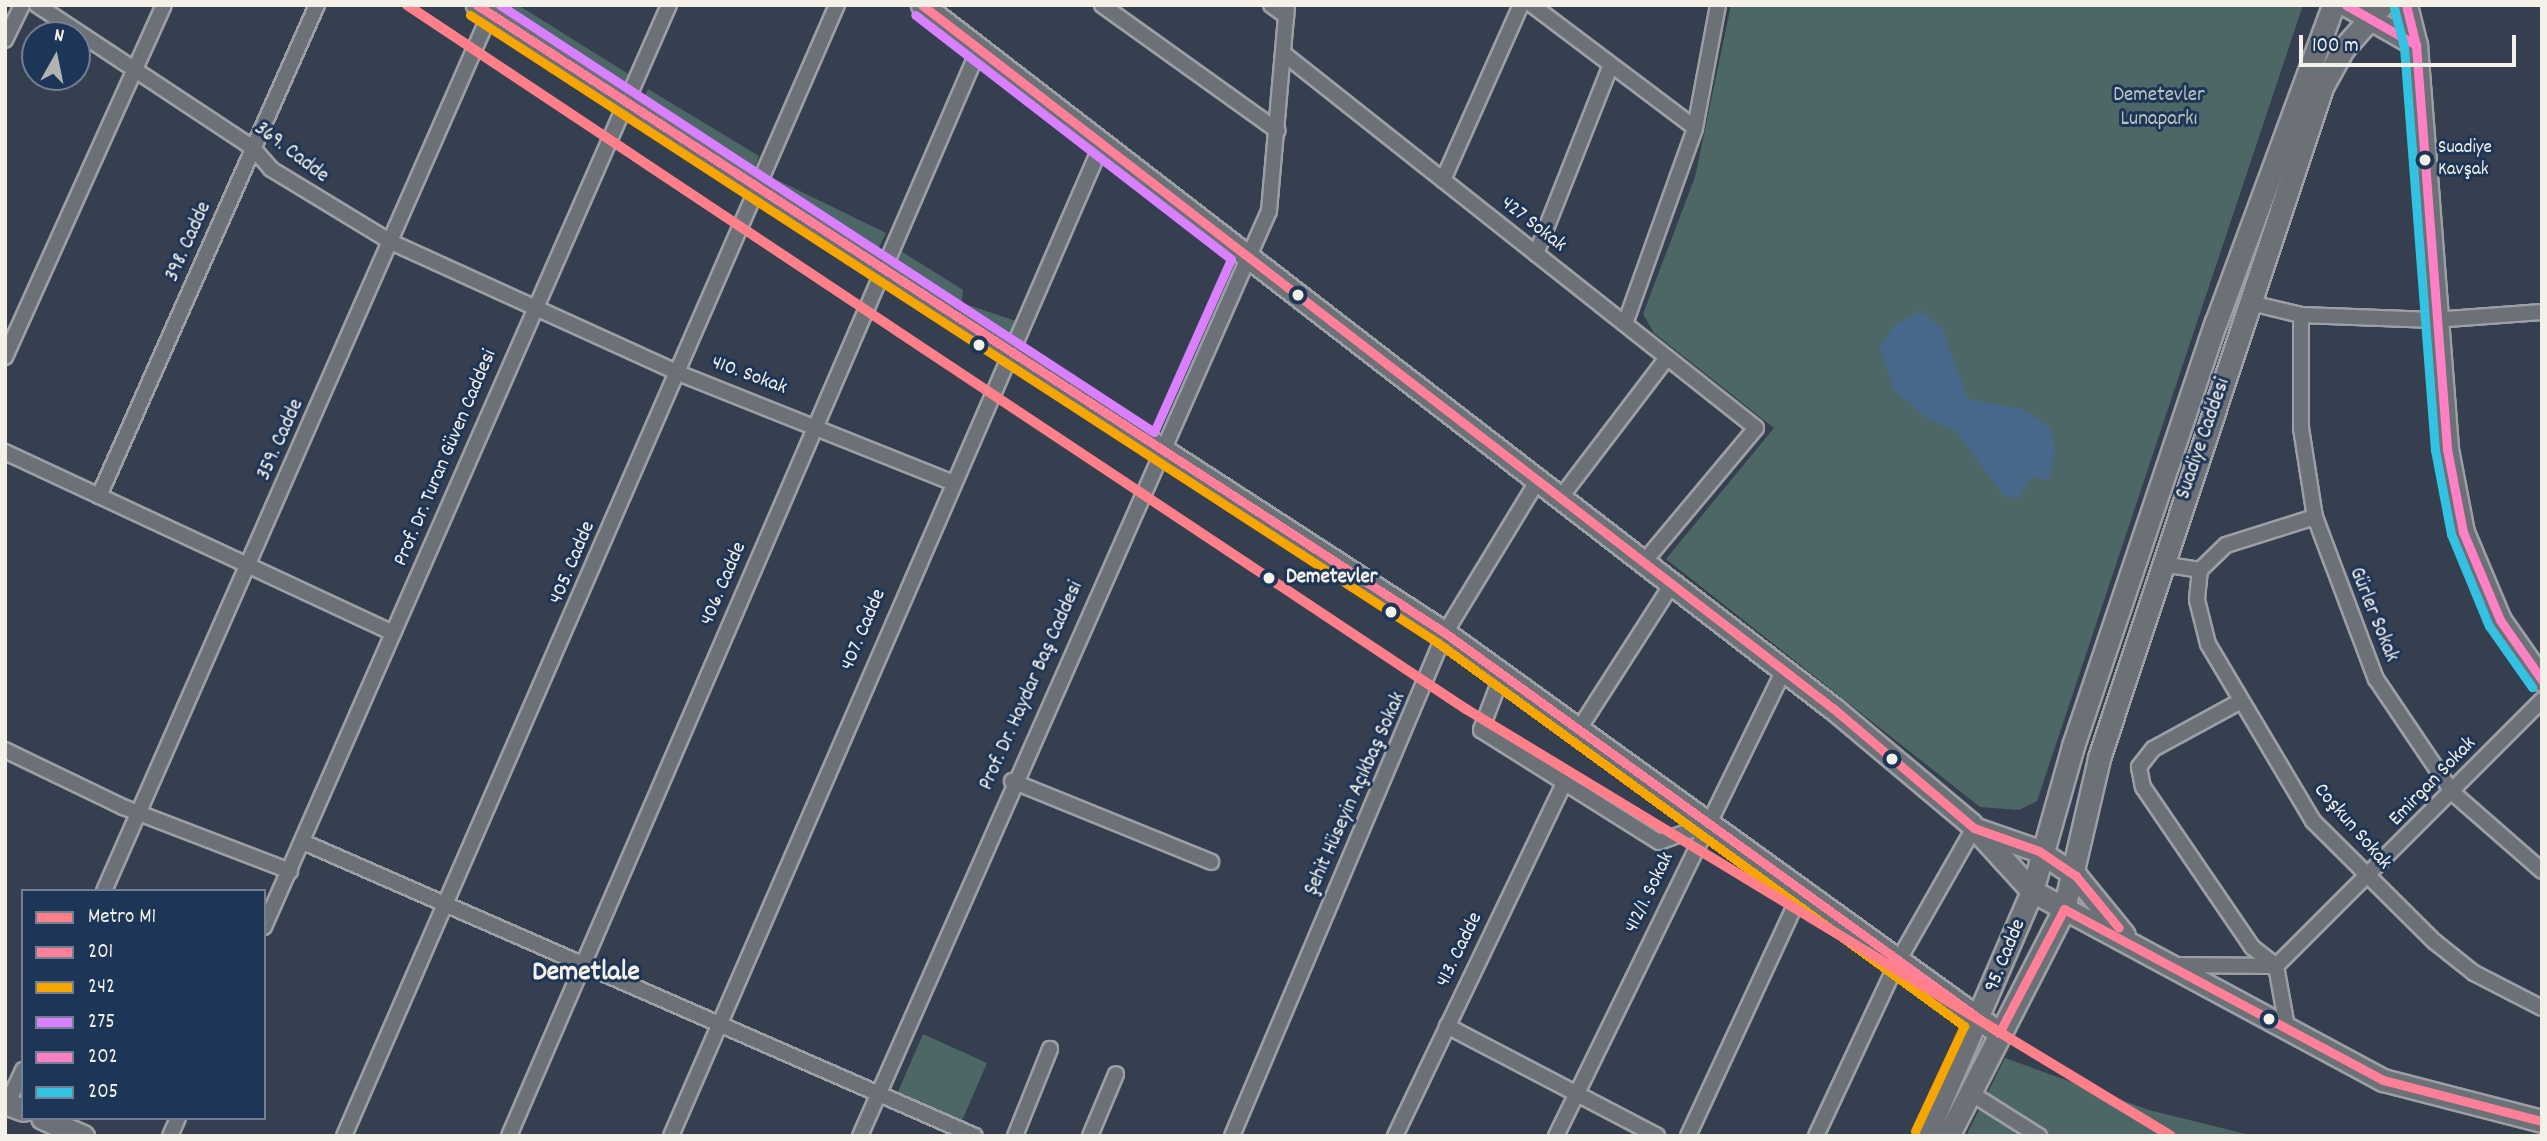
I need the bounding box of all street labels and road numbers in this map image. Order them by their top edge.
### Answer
street label: 369. Cadde [249,117,333,189]
street label: 427 Sokak [1495,192,1571,258]
street label: 398. Cadde [160,198,218,286]
street label: Prof. Dr. Turan Güven Caddesi [389,346,503,570]
street label: 410. Sokak [708,351,790,401]
street label: Suadiye Caddesi [2172,375,2236,503]
street label: 359. Cadde [252,396,310,484]
street label: 405. Cadde [544,518,602,608]
street label: 406. Cadde [695,539,753,629]
street label: Gürler Sokak [2343,564,2403,666]
street label: Prof. Dr. Haydar Baş Caddesi [974,578,1090,794]
street label: 407. Cadde [836,586,892,674]
street label: Şehit Hüseyin Açıkbaş Sokak [1300,689,1412,899]
street label: Emirgan Sokak [2384,732,2482,832]
street label: Coşkun Sokak [2308,778,2396,876]
street label: 412/1. Sokak [1620,848,1680,938]
street label: 413. Cadde [1431,908,1489,992]
street label: 95. Cadde [1980,916,2032,996]

